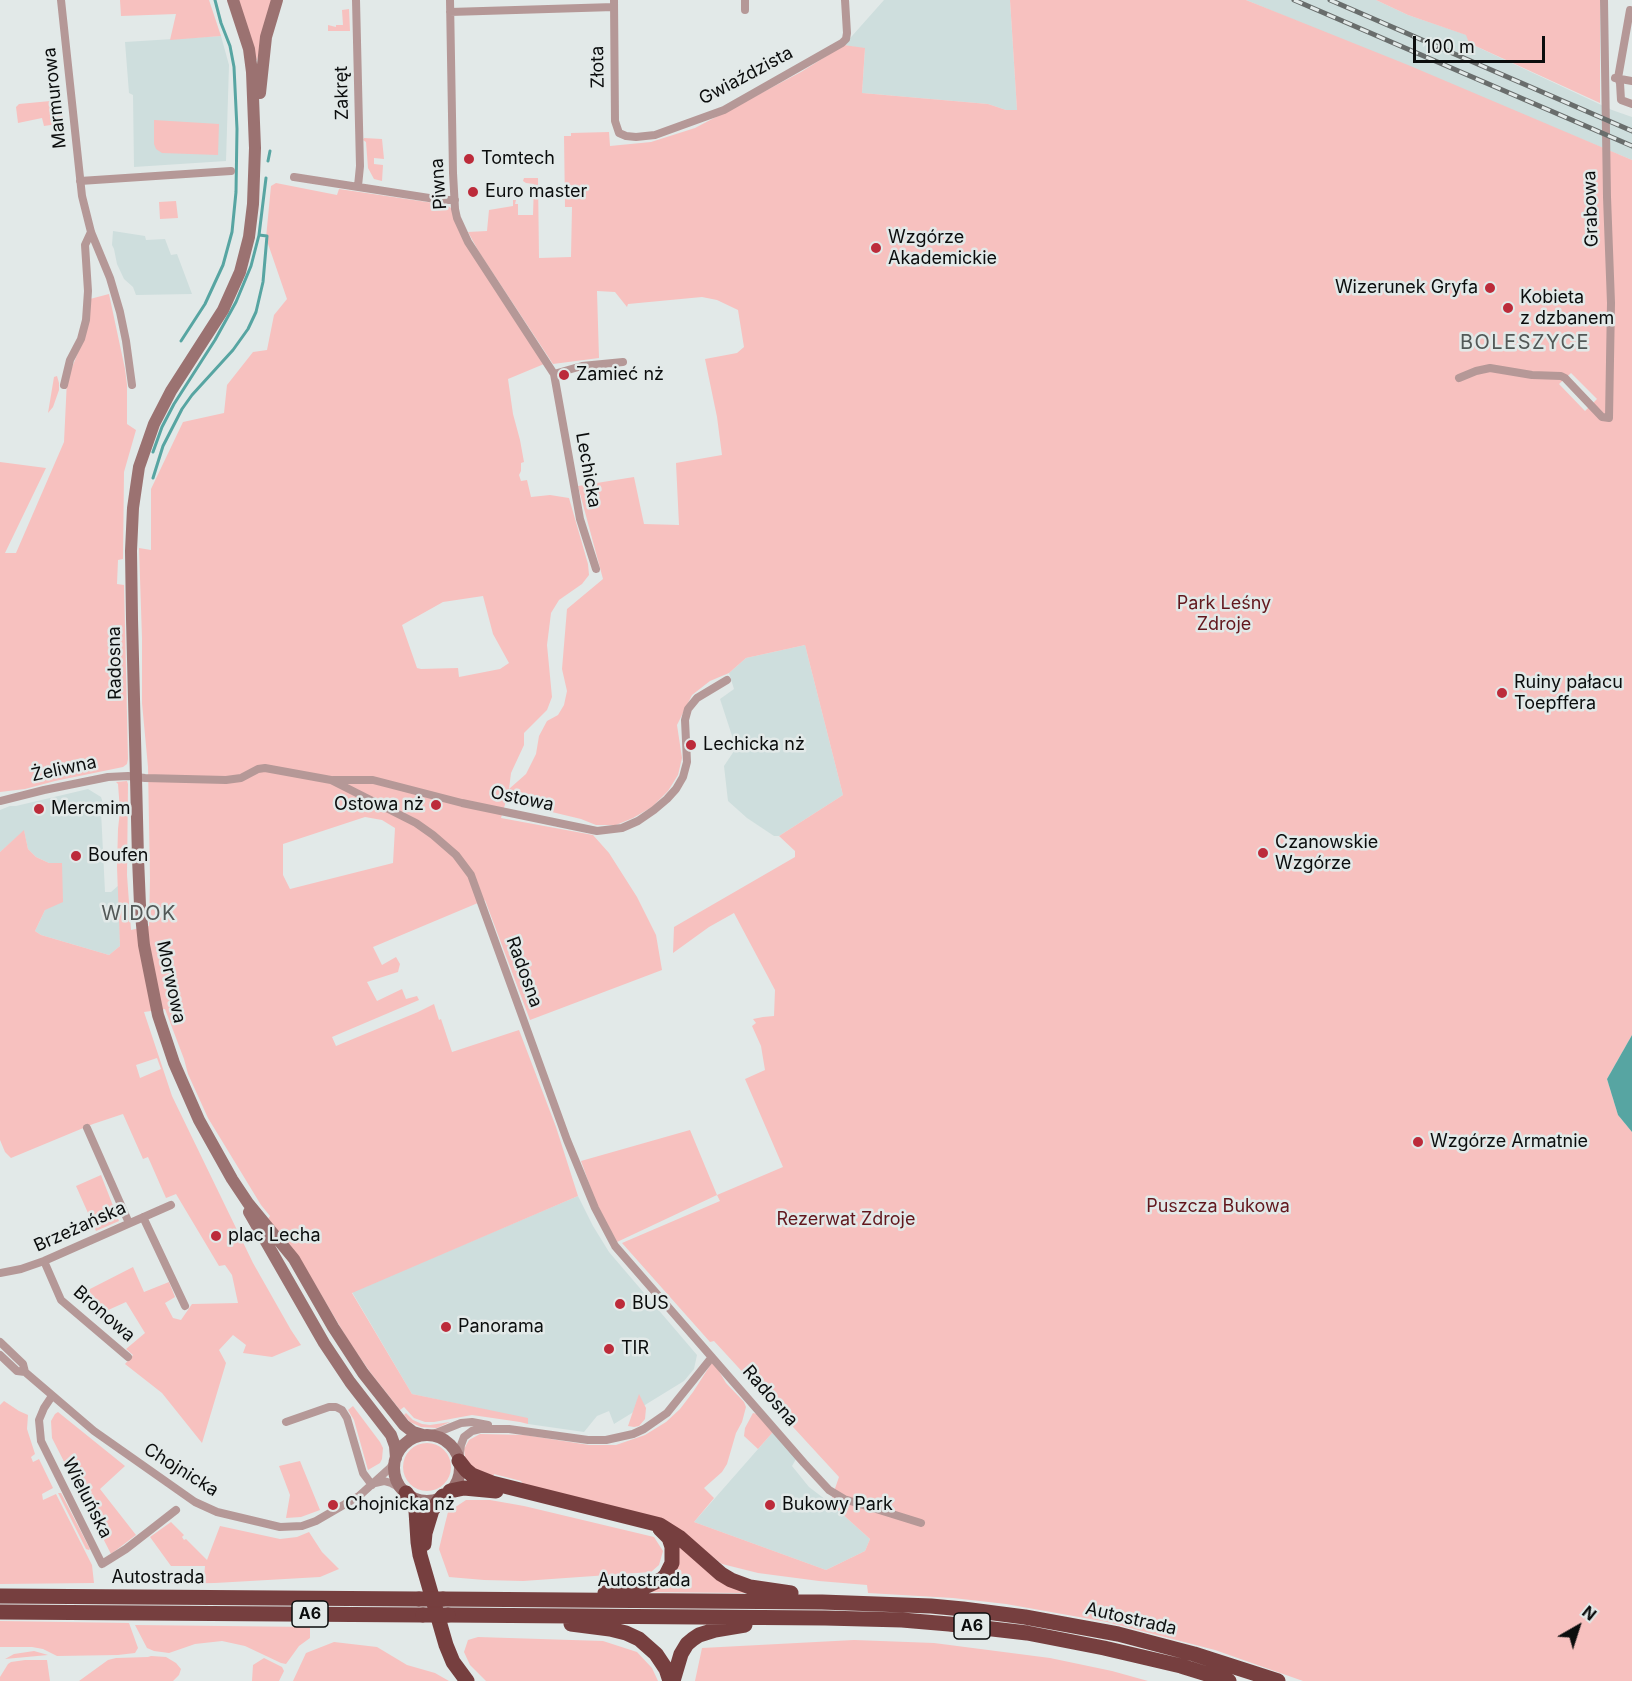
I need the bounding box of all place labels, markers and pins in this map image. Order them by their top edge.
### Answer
place label: Tomtech [481,148,555,170]
marker: Tomtech [462,152,476,166]
place label: Euro master [485,181,587,203]
marker: Euro master [466,185,480,199]
place label: Wzgórze Akademickie [888,227,997,270]
marker: Wzgórze Akademickie [869,241,883,255]
place label: Wizerunek Gryfa [1335,277,1478,299]
marker: Wizerunek Gryfa [1483,281,1497,295]
place label: Kobieta z dzbanem [1520,287,1614,330]
marker: Kobieta z dzbanem [1501,301,1515,315]
place label: Zamieć nż [576,364,664,386]
marker: Zamieć nż [557,368,571,382]
place label: Ruiny pałacu Toepffera [1514,672,1623,714]
marker: Ruiny pałacu Toepffera [1495,686,1509,700]
place label: Lechicka nż [703,734,805,756]
marker: Lechicka nż [684,738,698,752]
place label: Ostowa nż [334,794,424,816]
place label: Mercmim [51,798,130,820]
marker: Ostowa nż [429,798,443,812]
marker: Mercmim [32,802,46,816]
place label: Czanowskie Wzgórze [1275,832,1378,874]
place label: Boufen [88,845,148,867]
marker: Czanowskie Wzgórze [1256,846,1270,860]
marker: Boufen [69,849,83,863]
place label: Wzgórze Armatnie [1430,1131,1588,1153]
marker: Wzgórze Armatnie [1411,1135,1425,1149]
place label: plac Lecha [228,1225,321,1247]
marker: plac Lecha [209,1229,223,1243]
place label: BUS [632,1293,669,1315]
marker: BUS [613,1297,627,1311]
place label: Panorama [458,1316,544,1338]
marker: Panorama [439,1320,453,1334]
place label: TIR [621,1338,649,1360]
marker: TIR [602,1342,616,1356]
place label: Chojnicka nż [345,1494,455,1516]
place label: Bukowy Park [782,1494,893,1516]
marker: Chojnicka nż [326,1498,340,1512]
marker: Bukowy Park [763,1498,777,1512]

